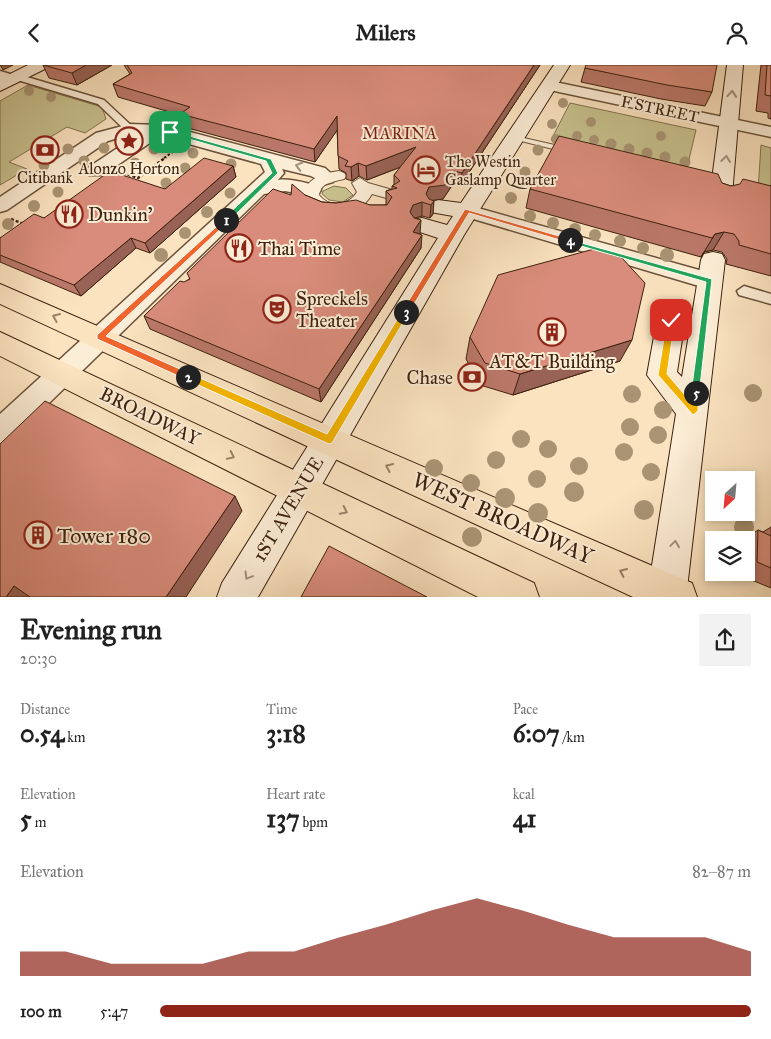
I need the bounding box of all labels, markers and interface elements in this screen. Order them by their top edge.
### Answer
icon: back [20,19,48,47]
text: Milers [355,19,416,46]
icon: person [723,19,751,47]
one-way arrow [726,90,737,98]
street label: F STREET [619,91,701,127]
pin [149,111,191,153]
icon: arrive [156,118,184,146]
district label: MARINA [362,124,438,143]
place icon: Alonzo Horton [114,126,144,156]
bank icon: Citibank [30,135,60,165]
place label: The Westin Gaslamp Quarter [445,152,556,189]
hotel icon: The Westin Gaslamp Quarter [411,155,441,185]
one-way arrow [720,155,730,163]
place label: Alonzo Horton [77,159,180,178]
one-way arrow [295,162,303,172]
place label: Citibank [17,168,73,187]
restaurant icon: Dunkin' [54,199,84,229]
place label: Dunkin' [88,203,153,226]
pin: 1 [214,207,238,233]
text: 1 [224,212,229,229]
pin: 4 [558,227,582,253]
text: 4 [567,232,574,249]
restaurant icon: Thai Time [224,233,254,263]
place label: Thai Time [258,237,341,260]
place label: Spreckels Theater [296,287,368,332]
theatre icon: Spreckels Theater [262,294,292,324]
pin: 3 [394,299,418,325]
pin [650,299,692,341]
text: 3 [404,304,409,321]
icon: check [657,306,685,334]
one-way arrow [52,313,61,324]
building icon: AT&T Building [537,317,567,347]
place label: AT&T Building [488,350,615,374]
bank icon: Chase [457,362,487,392]
pin: 2 [176,365,200,389]
place label: Chase [407,366,453,389]
text: 2 [185,369,192,386]
pin: 5 [684,381,708,405]
street label: BROADWAY [96,382,205,451]
text: 5 [693,385,700,402]
one-way arrow [226,449,235,460]
street label: 1ST AVENUE [248,452,329,566]
one-way arrow [385,462,394,473]
street label: WEST BROADWAY [408,466,599,570]
north arrow [705,471,755,521]
map controls [705,471,755,581]
one-way arrow [339,505,348,515]
building icon: Tower 180 [23,520,53,550]
place label: Tower 180 [57,522,151,549]
button: layers [705,531,755,581]
one-way arrow [669,539,680,547]
one-way arrow [619,567,628,578]
one-way arrow [245,571,254,580]
text: Evening run [20,612,162,647]
button: share [699,614,751,666]
text: 20:30 [20,649,57,668]
text: Distance [20,701,70,718]
text: Time [266,701,297,718]
text: Pace [513,701,538,718]
text: 0.54 [20,718,64,749]
text: 3:18 [266,718,306,749]
text: 6:07 [513,718,560,749]
text: km [64,729,86,746]
text: /km [560,729,585,746]
text: Elevation [20,786,76,803]
text: Heart rate [266,786,325,803]
text: kcal [513,786,535,803]
text: 5 [20,803,32,834]
text: 137 [266,803,300,834]
text: 41 [513,803,536,834]
text: m [32,814,46,831]
text: bpm [300,814,328,831]
text: Elevation [20,862,84,881]
text: 82–87 m [692,862,751,881]
text: 100 m [20,1002,62,1021]
text: 5:47 [100,1002,128,1021]

